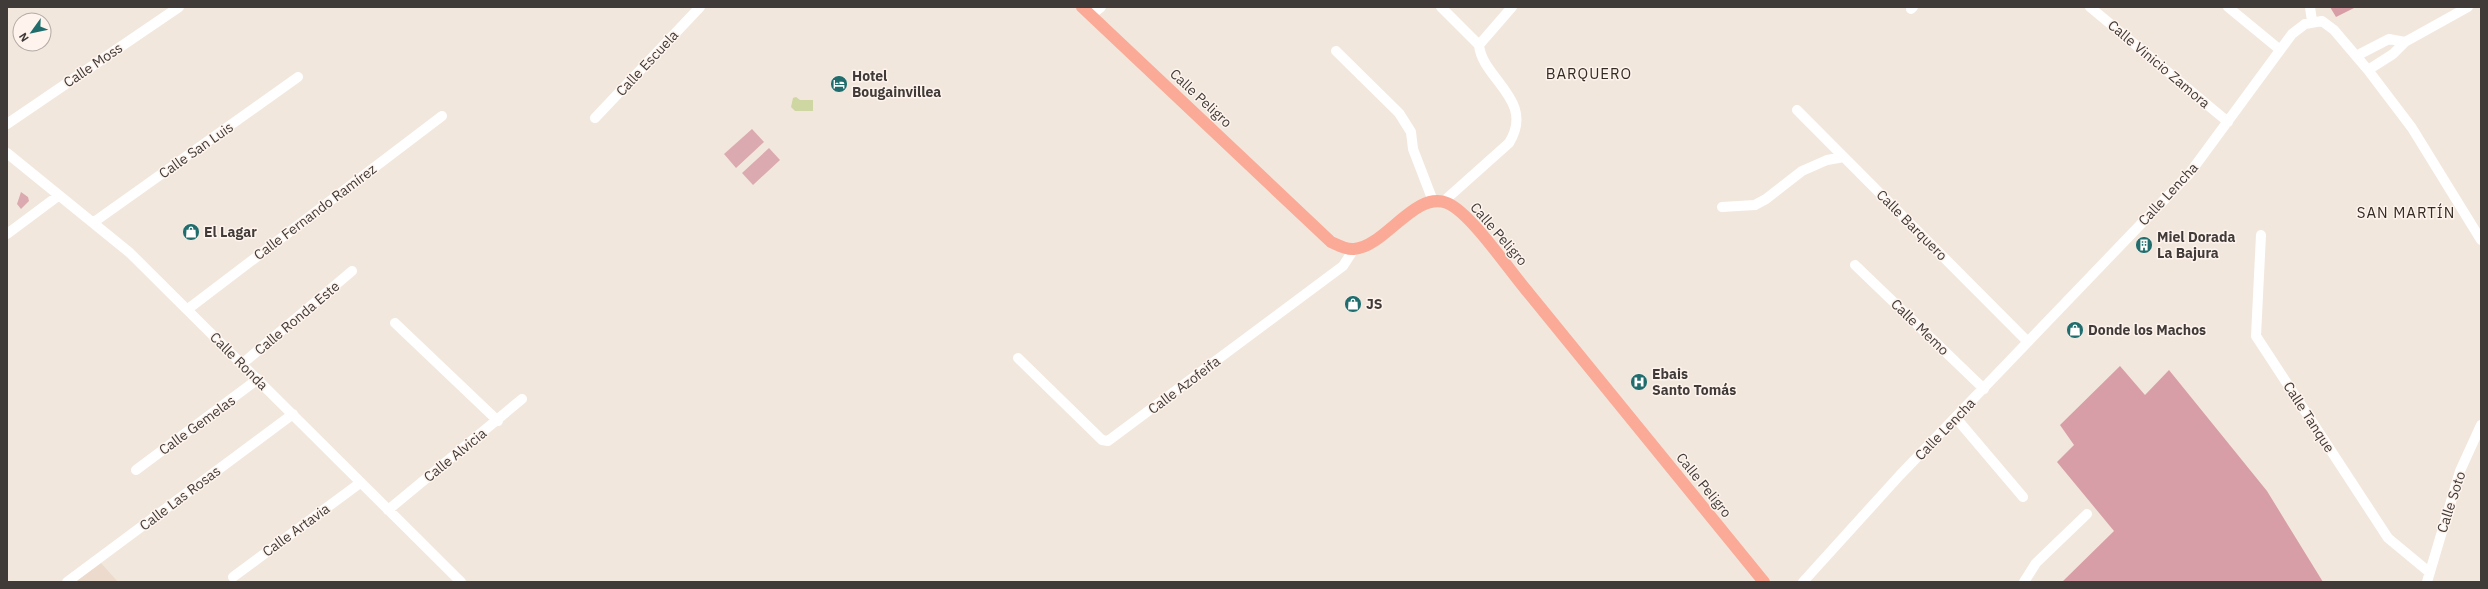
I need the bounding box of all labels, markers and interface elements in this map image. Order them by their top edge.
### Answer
north arrow [12,12,52,52]
street label: Calle Vinicio Zamora [2104,16,2214,112]
street label: Calle Escuela [612,26,682,100]
text: N [16,30,32,45]
street label: Calle Moss [60,39,126,91]
district label: BARQUERO [1546,64,1632,83]
street label: Calle Peligro [1166,65,1236,131]
place label: Hotel Bougainvillea [852,67,941,101]
hotel icon: Hotel Bougainvillea [829,74,849,94]
street label: Calle San Luis [155,118,237,182]
street label: Calle Lencha [2134,158,2202,229]
street label: Calle Fernando Ramírez [250,160,380,264]
street label: Calle Barquero [1873,186,1951,264]
street label: Calle Peligro [1467,199,1532,270]
district label: SAN MARTÍN [2357,203,2455,222]
shop icon: El Lagar [181,222,201,242]
place label: El Lagar [204,223,257,241]
place label: Miel Dorada La Bajura [2157,228,2235,262]
building icon: Miel Dorada La Bajura [2134,235,2154,255]
street label: Calle Ronda Este [251,277,343,359]
shop icon: JS [1343,294,1363,314]
place label: JS [1366,295,1383,313]
street label: Calle Memo [1887,295,1953,359]
shop icon: Donde los Machos [2065,320,2085,340]
place label: Donde los Machos [2088,321,2206,339]
street label: Calle Ronda [206,328,272,394]
street label: Calle Azofeifa [1144,352,1224,418]
place label: Ebais Santo Tomás [1652,365,1736,399]
hospital icon: Ebais Santo Tomás [1629,372,1649,392]
street label: Calle Tanque [2279,378,2339,456]
street label: Calle Gemelas [155,391,239,459]
street label: Calle Lencha [1911,394,1980,464]
street label: Calle Alvicia [420,424,491,486]
street label: Calle Peligro [1672,449,1736,521]
street label: Calle Las Rosas [136,462,224,534]
street label: Calle Soto [2433,469,2469,535]
street label: Calle Artavia [259,499,334,561]

